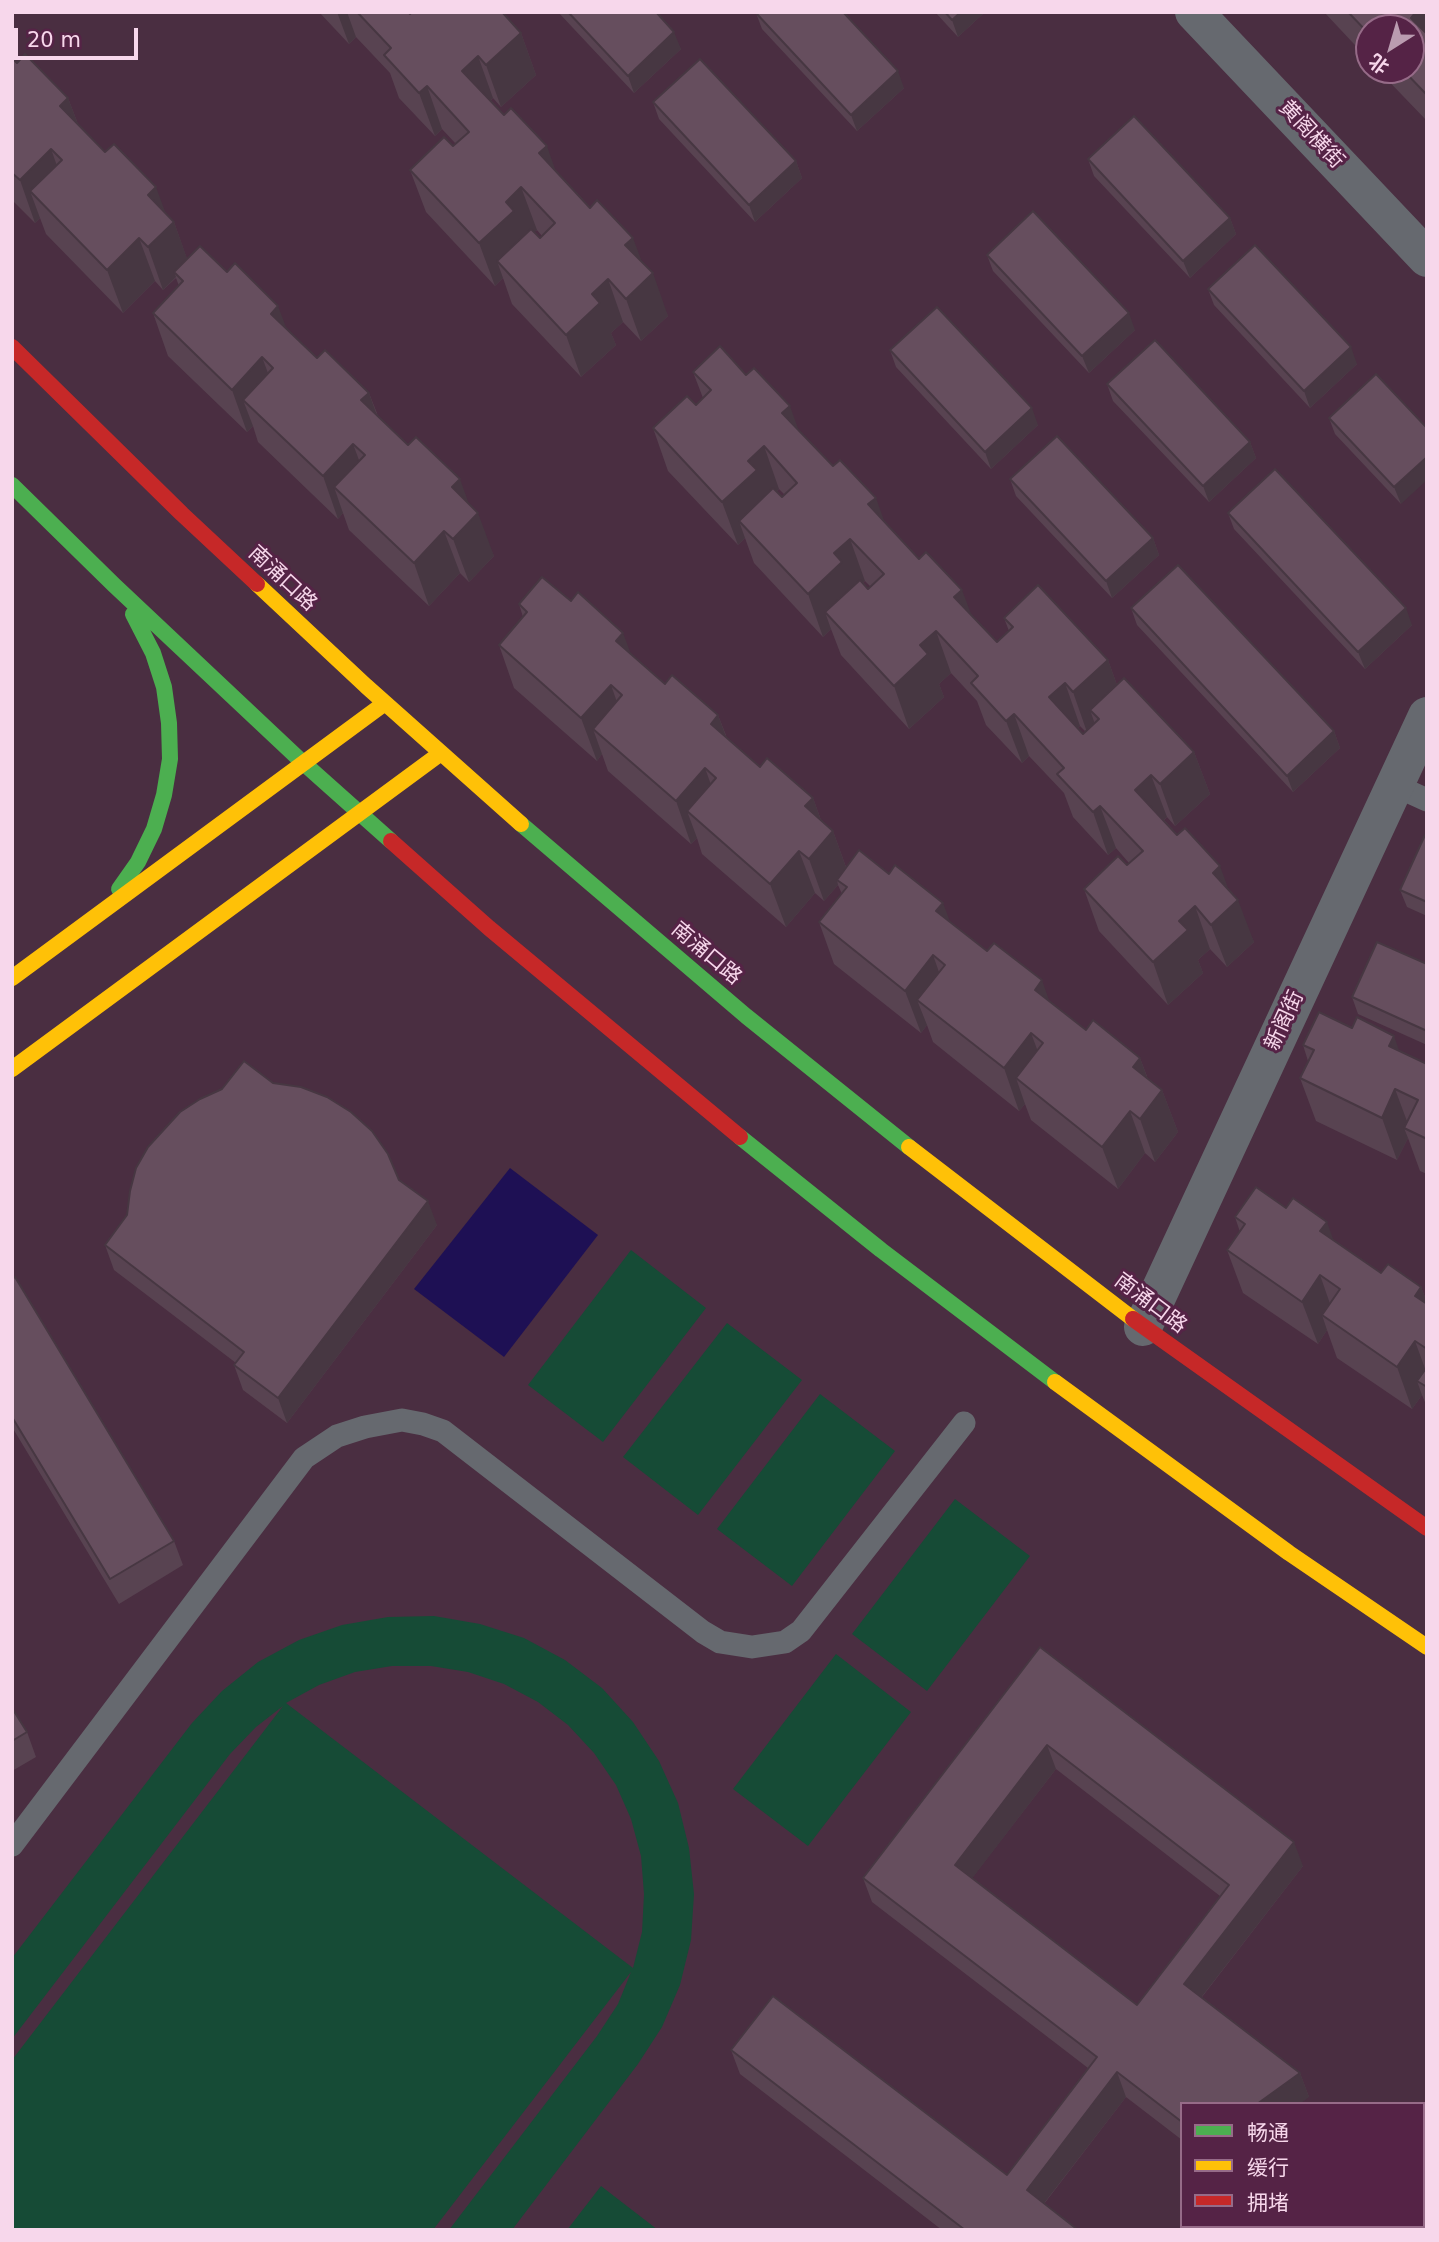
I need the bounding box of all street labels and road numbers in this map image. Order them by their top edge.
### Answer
street label: 黄阁横街 [1273,96,1349,174]
street label: 南涌口路 [243,541,321,617]
street label: 南涌口路 [666,917,746,991]
street label: 新阁街 [1260,987,1310,1055]
street label: 南涌口路 [1109,1269,1191,1339]

